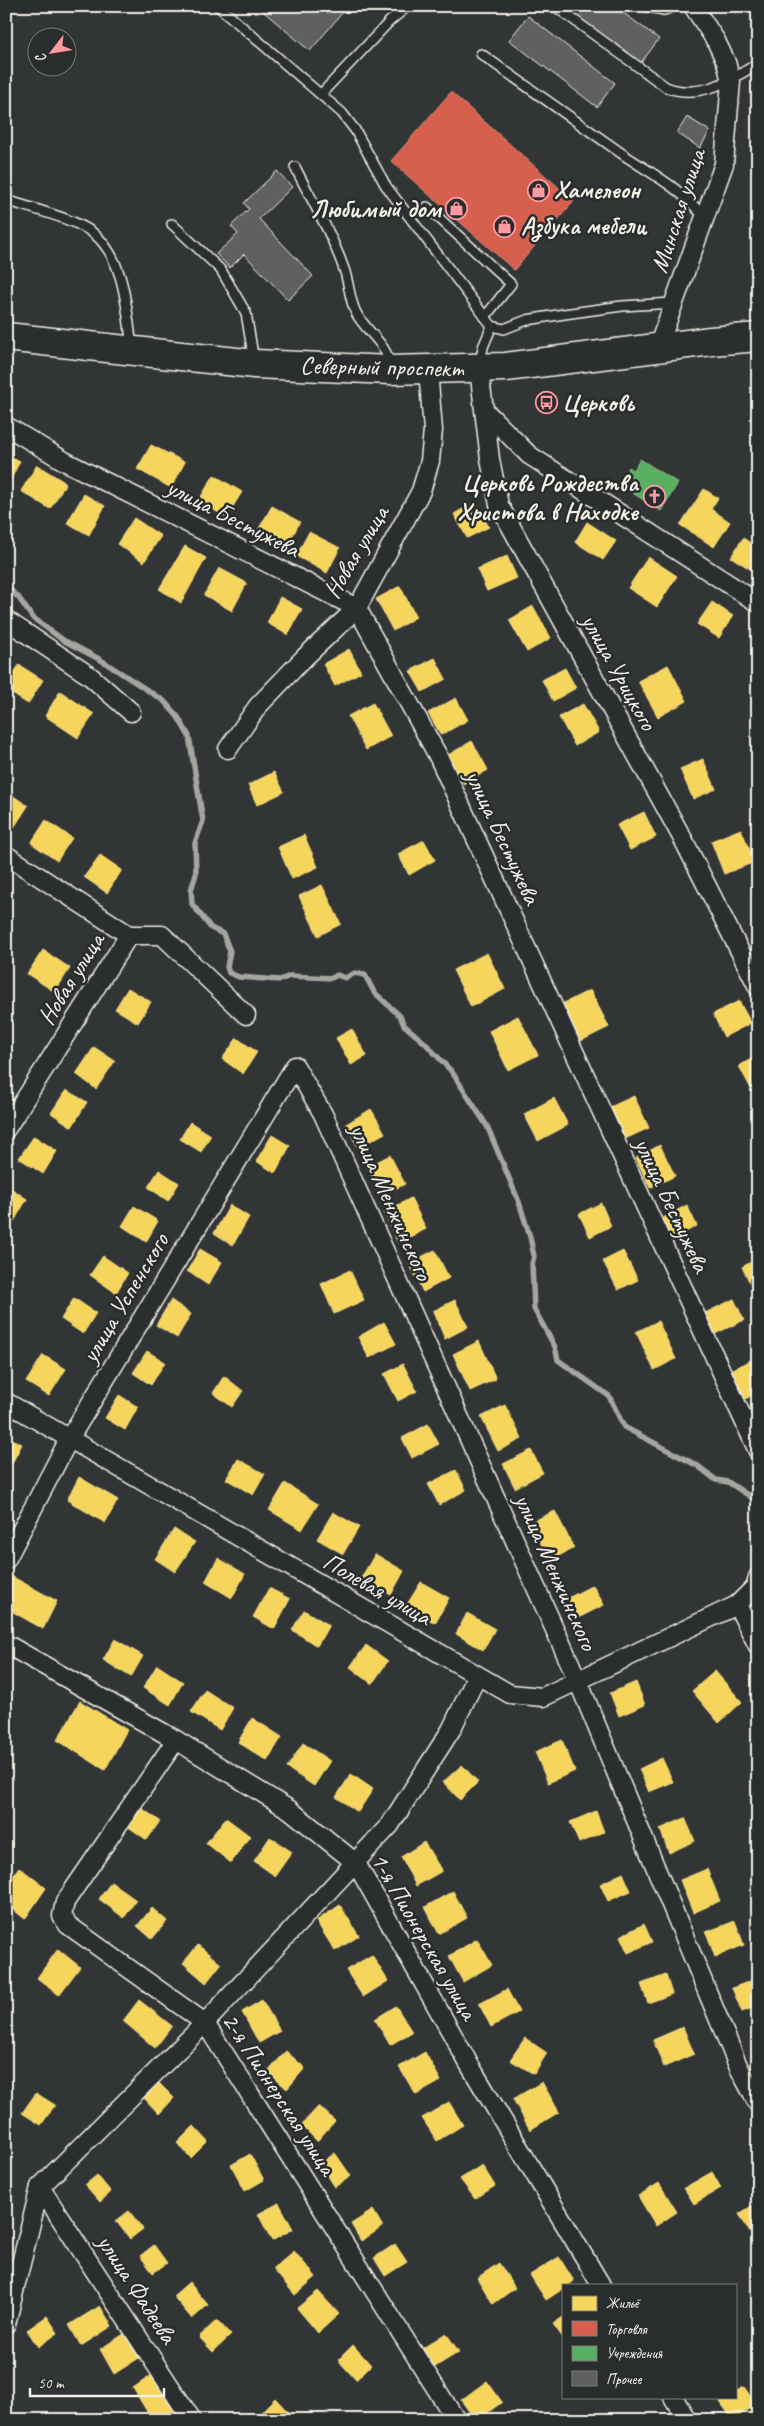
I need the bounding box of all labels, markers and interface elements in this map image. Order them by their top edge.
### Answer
north arrow [28,28,78,78]
text: С [31,49,50,66]
street label: Минская улица [643,143,714,277]
place label: Хамелеон [554,174,642,206]
shop icon: Хамелеон [526,178,550,202]
place label: Любимый дом [310,193,443,225]
shop icon: Любимый дом [445,197,469,221]
place label: Азбука мебели [521,210,648,242]
shop icon: Азбука мебели [493,214,517,238]
street label: Северный проспект [300,350,465,384]
place label: Церковь [562,387,635,419]
bus stop icon: Церковь [534,391,558,415]
place label: Церковь Рождества Христова в Находке [458,467,640,528]
street label: улица Бестужева [159,470,307,566]
church icon: Церковь Рождества Христова в Находке [642,485,666,509]
street label: Новая улица [316,498,397,604]
street label: улица Урицкого [573,606,665,737]
street label: улица Бестужева [457,763,549,911]
street label: Новая улица [30,925,113,1031]
street label: улица Менжинского [341,1117,440,1286]
street label: улица Бестужева [626,1131,718,1279]
street label: улица Успенского [73,1226,177,1370]
street label: улица Менжинского [506,1487,605,1656]
street label: Полевая улица [317,1545,439,1634]
street label: 1-я Пионерская улица [363,1847,486,2028]
street label: 2-я Пионерская улица [214,2007,345,2184]
street label: улица Фадеева [89,2227,185,2352]
legend [562,2284,736,2398]
text: Жильё [606,2294,641,2313]
text: Торговля [606,2320,649,2339]
text: Учреждения [606,2344,663,2363]
scale bar [30,2366,164,2398]
text: Прочее [606,2370,642,2389]
text: 50 m [38,2374,65,2393]

